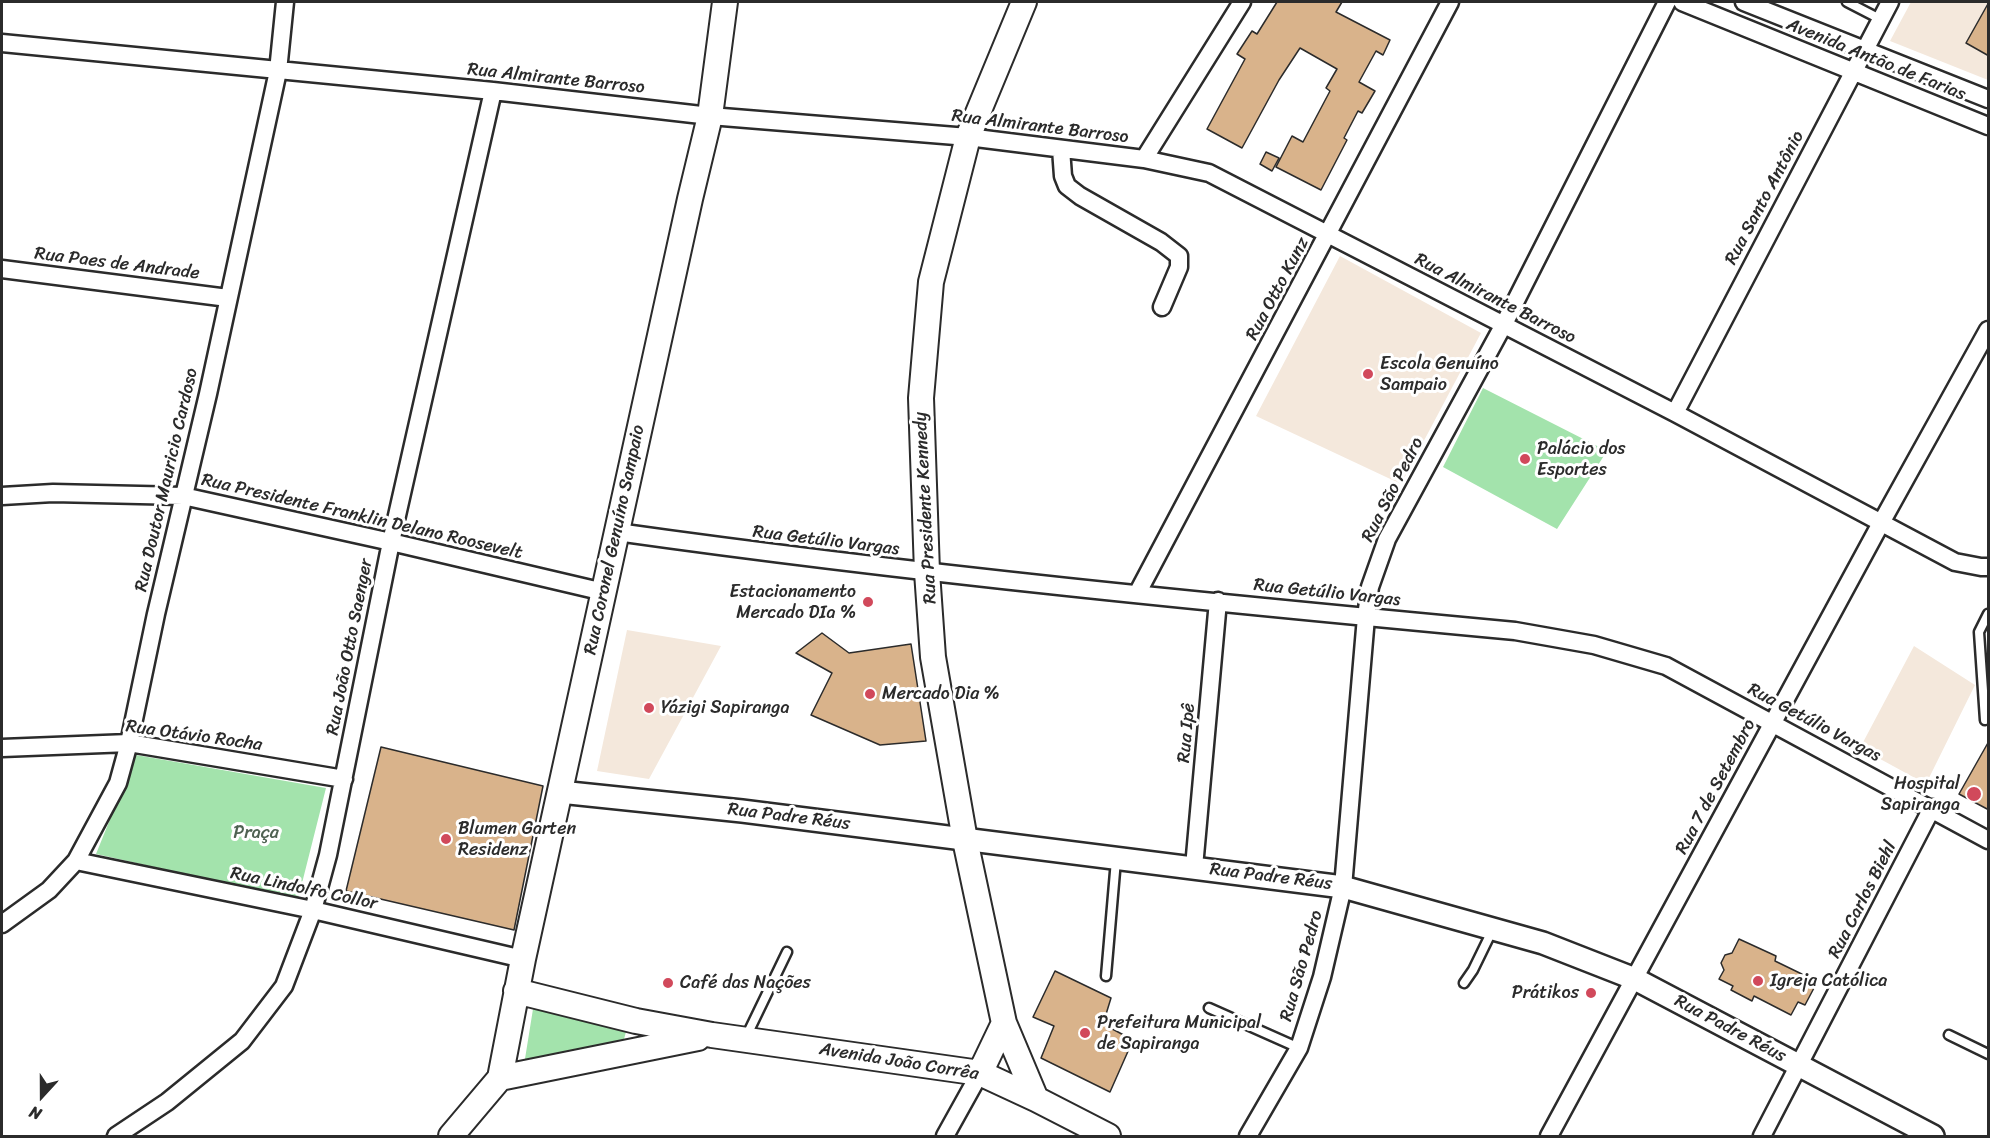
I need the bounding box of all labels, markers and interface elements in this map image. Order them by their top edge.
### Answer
street label: Avenida Antão de Farias [1783,14,1969,106]
street label: Rua Almirante Barroso [466,59,646,99]
street label: Rua Almirante Barroso [950,105,1130,149]
street label: Rua Santo Antônio [1721,127,1809,269]
street label: Rua Otto Kunz [1242,234,1314,344]
street label: Rua Paes de Andrade [33,243,201,285]
street label: Rua Almirante Barroso [1411,249,1579,349]
place label: Escola Genuíno Sampaio [1380,353,1499,395]
street label: Rua Doutor Mauricio Cardoso [131,366,203,594]
marker: Escola Genuíno Sampaio [1361,367,1375,381]
street label: Rua Presidente Kennedy [910,411,942,605]
street label: Rua Coronel Genuíno Sampaio [580,423,650,657]
street label: Rua São Pedro [1357,434,1429,546]
place label: Palácio dos Esportes [1537,438,1626,480]
marker: Palácio dos Esportes [1518,452,1532,466]
street label: Rua Presidente Franklin Delano Roosevelt [199,469,525,565]
street label: Rua Getúlio Vargas [752,521,900,561]
street label: Rua João Otto Saenger [322,557,378,737]
street label: Rua Getúlio Vargas [1253,575,1401,611]
place label: Estacionamento Mercado DIa % [730,581,856,624]
marker: Estacionamento Mercado DIa % [861,595,875,609]
street label: Rua Getúlio Vargas [1744,679,1884,767]
place label: Mercado Dia % [882,683,1000,705]
marker: Mercado Dia % [863,687,877,701]
place label: Yázigi Sapiranga [661,697,789,719]
marker: Yázigi Sapiranga [642,701,656,715]
street label: Rua Ipê [1174,702,1200,764]
street label: Rua Otávio Rocha [124,716,264,756]
street label: Rua 7 de Setembro [1671,716,1761,858]
place label: Hospital Sapiranga [1881,773,1960,816]
marker: Hospital Sapiranga [1965,785,1983,803]
street label: Rua Padre Réus [727,799,851,835]
place label: Blumen Garten Residenz [458,818,576,860]
park label: Praça [233,822,279,844]
marker: Blumen Garten Residenz [439,832,453,846]
street label: Rua Carlos Biehl [1824,838,1902,962]
street label: Rua Padre Réus [1209,859,1333,895]
street label: Rua Lindolfo Collor [229,863,379,915]
street label: Rua São Pedro [1276,908,1328,1024]
place label: Igreja Católica [1770,970,1887,992]
place label: Café das Nações [680,972,811,994]
marker: Igreja Católica [1751,974,1765,988]
marker: Café das Nações [661,976,675,990]
place label: Prátikos [1512,982,1579,1004]
marker: Prátikos [1584,986,1598,1000]
street label: Rua Padre Réus [1671,991,1789,1067]
place label: Prefeitura Municipal de Sapiranga [1097,1012,1261,1054]
marker: Prefeitura Municipal de Sapiranga [1078,1026,1092,1040]
street label: Avenida João Corrêa [818,1039,980,1085]
north arrow [12,1066,72,1126]
text: N [25,1098,46,1129]

